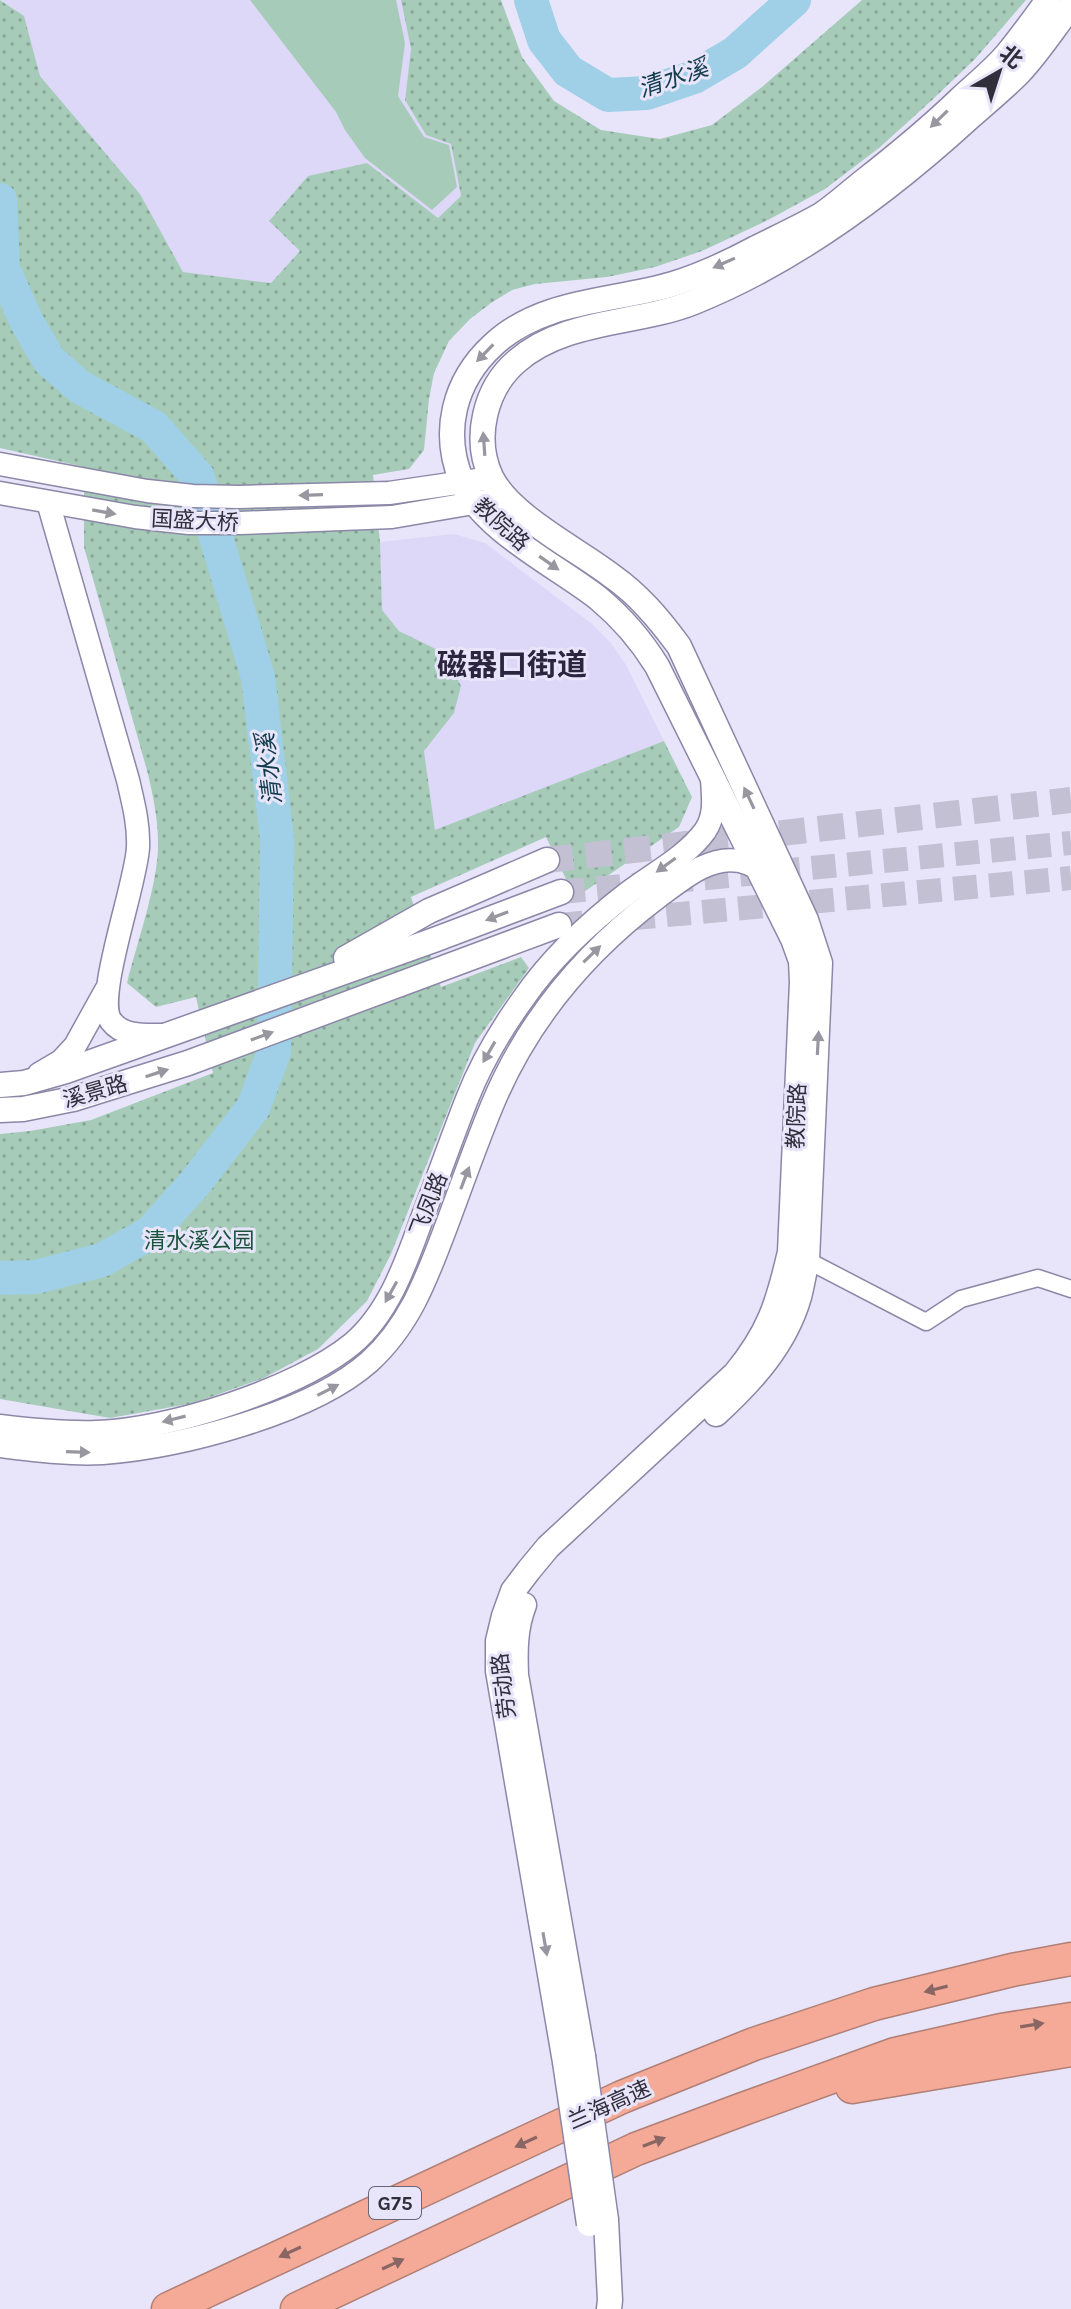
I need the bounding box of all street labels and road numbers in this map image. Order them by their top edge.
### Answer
street label: 教院路 [468,493,535,556]
street label: 国盛大桥 [150,506,240,536]
street label: 溪景路 [60,1070,131,1114]
street label: 教院路 [783,1083,811,1149]
street label: 飞凤路 [405,1169,453,1240]
street label: 劳动路 [487,1652,521,1720]
street label: 兰海高速 [564,2075,655,2135]
road number: G75 [369,2187,421,2219]

